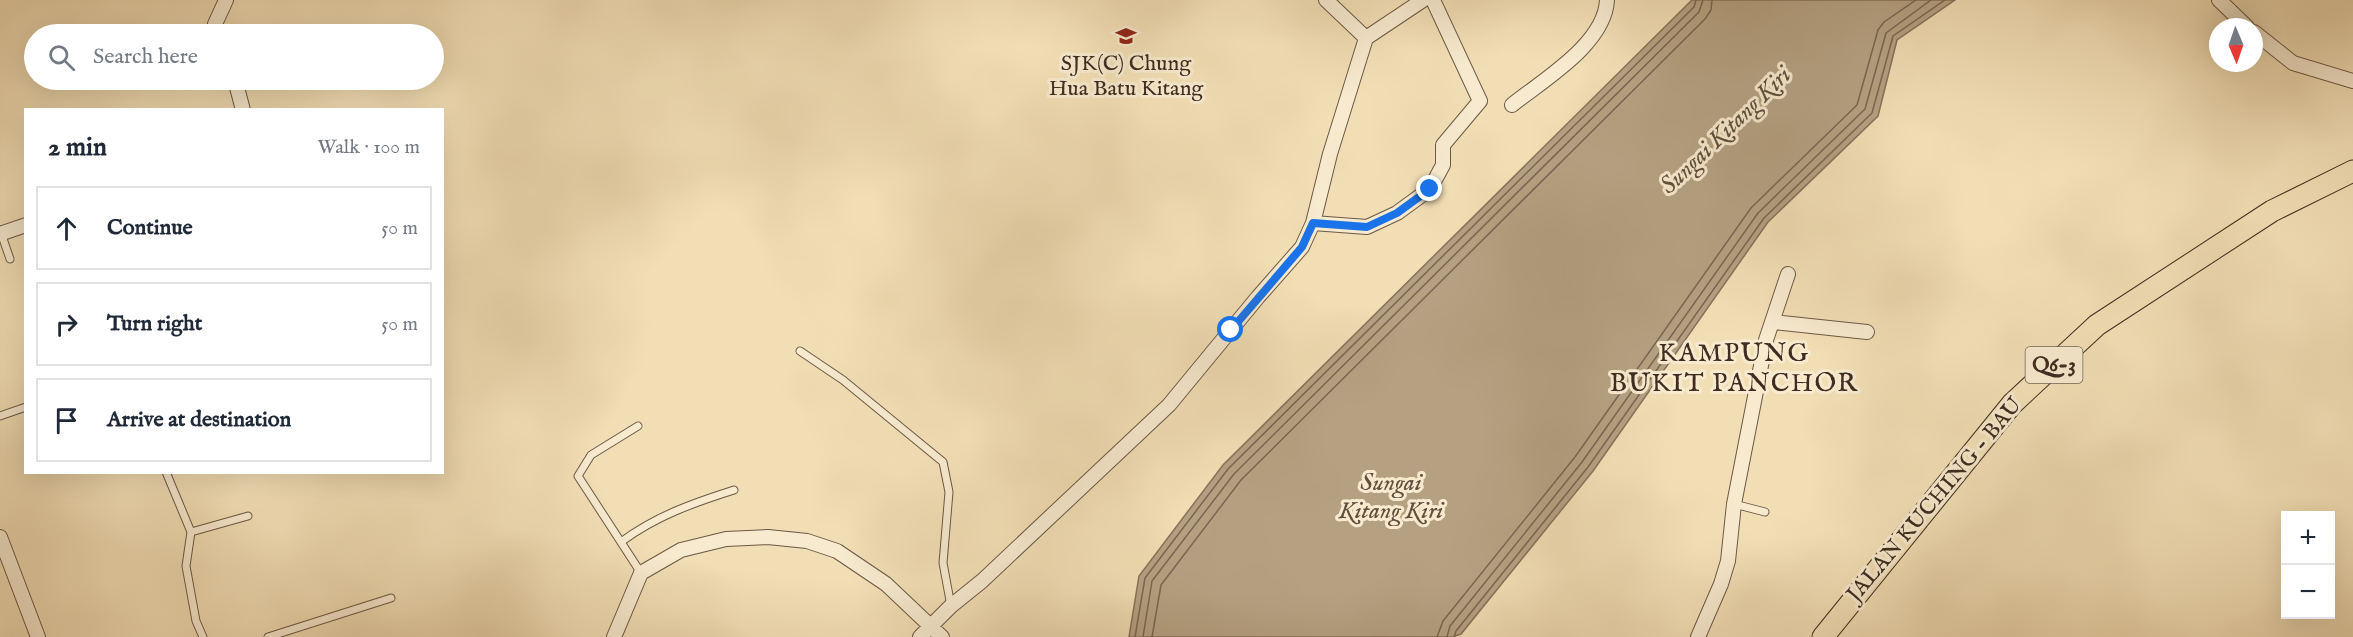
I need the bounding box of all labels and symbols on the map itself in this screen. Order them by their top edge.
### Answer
north arrow [2209,18,2263,72]
school or university icon: SJK(C) Chung Hua Batu Kitang [1114,24,1138,48]
place label: SJK(C) Chung Hua Batu Kitang [1049,50,1204,103]
water label: Sungai Kitang Kiri [1654,59,1800,201]
route end [1416,175,1442,201]
route start [1217,316,1243,342]
district label: KAMPUNG BUKIT PANCHOR [1610,337,1858,400]
road number: Q6-3 [2026,347,2082,383]
street label: JALAN KUCHING - BAU [1839,392,2029,611]
water label: Sungai Kitang Kiri [1338,468,1445,527]

